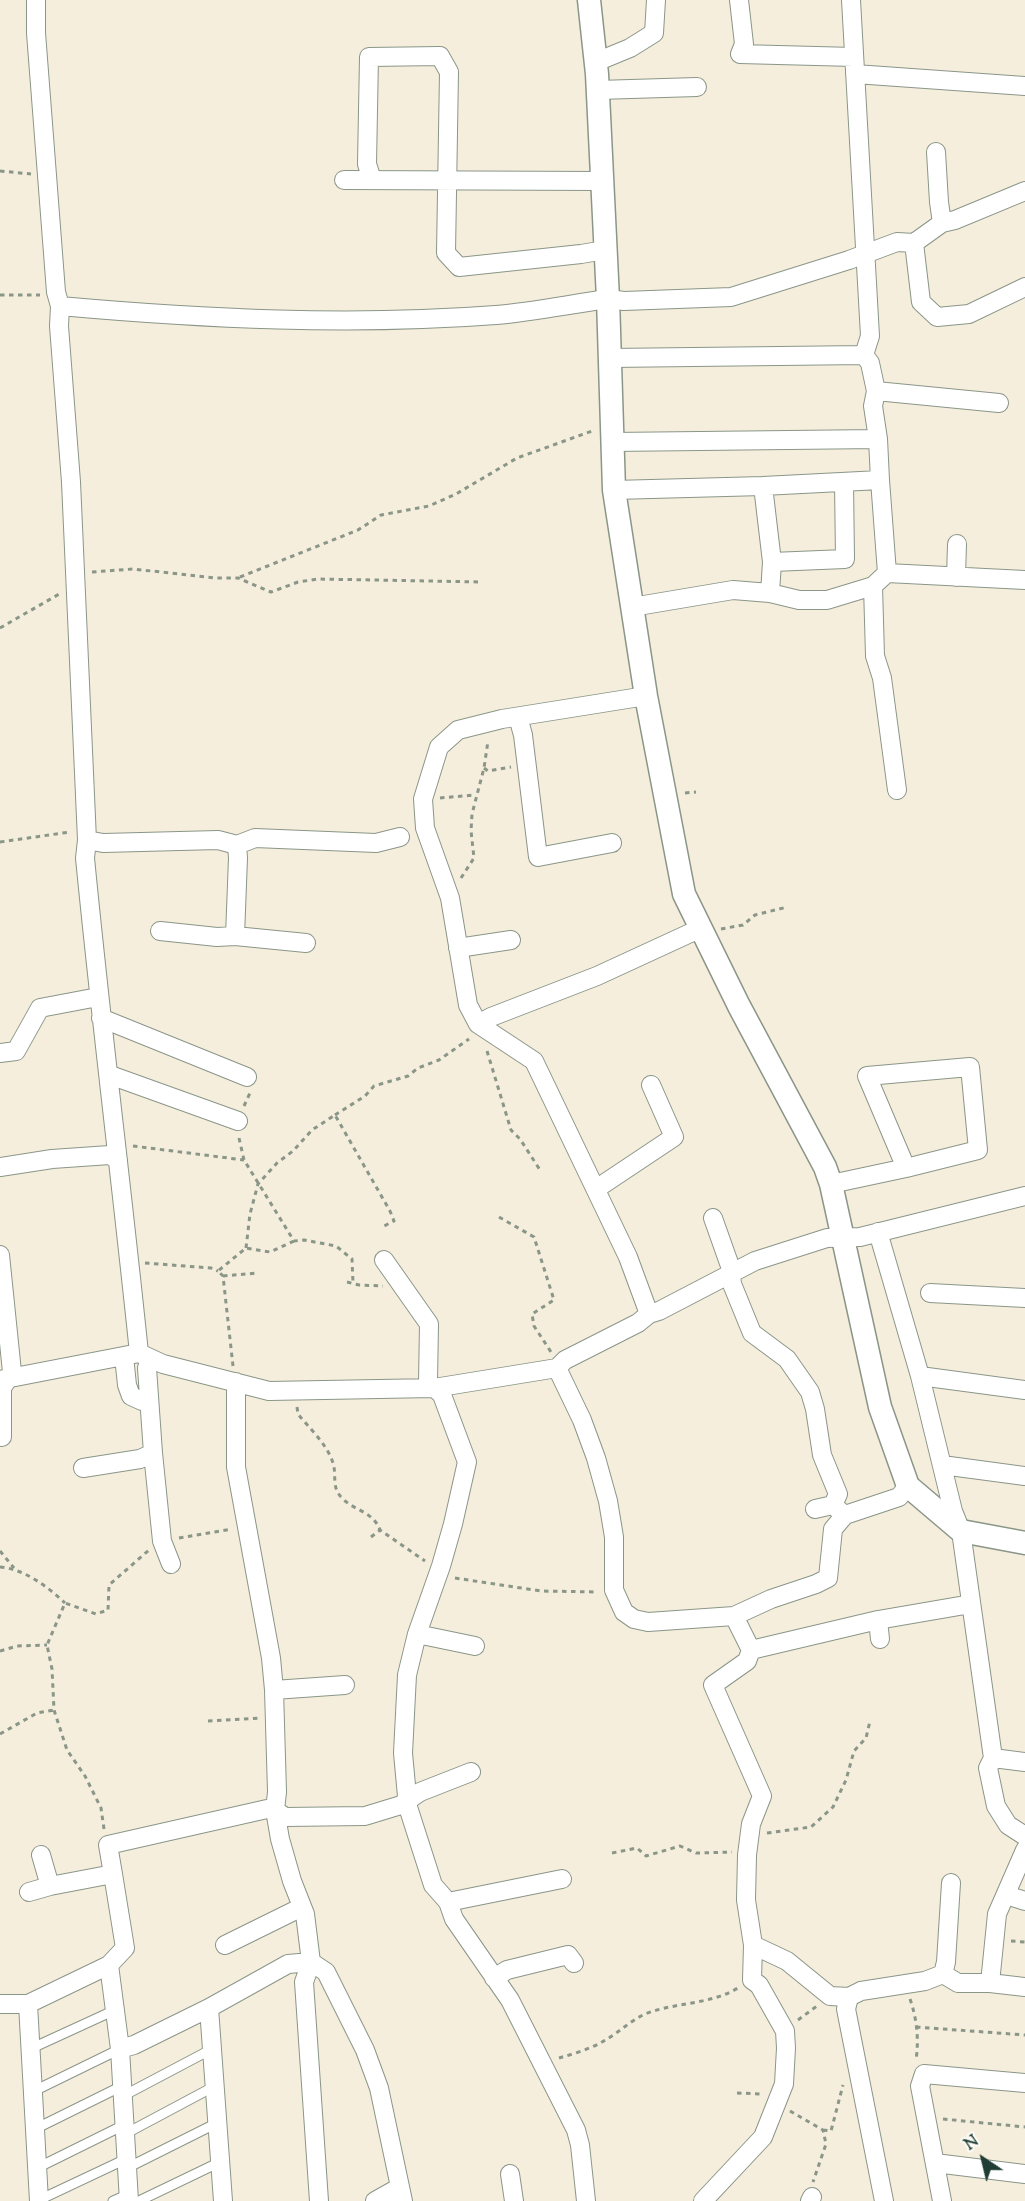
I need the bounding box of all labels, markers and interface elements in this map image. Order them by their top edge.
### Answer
north arrow [953,2129,1013,2189]
text: N [961,2131,984,2157]

